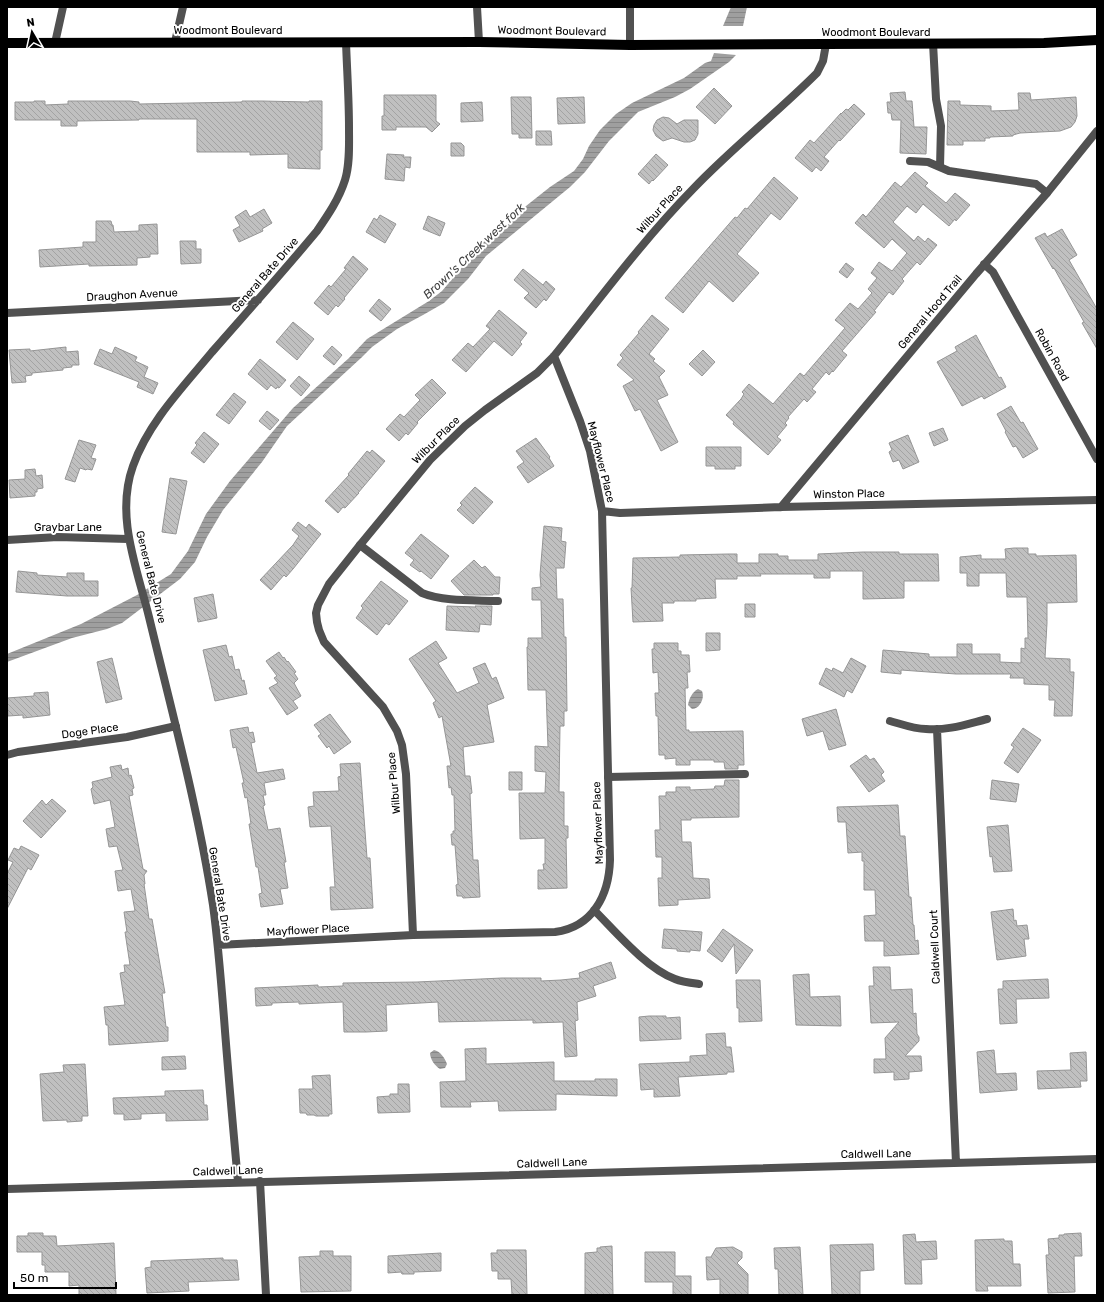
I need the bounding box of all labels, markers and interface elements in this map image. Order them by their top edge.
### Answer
north arrow [12,12,52,52]
text: N [26,16,36,30]
street label: Woodmont Boulevard [174,24,282,37]
street label: Woodmont Boulevard [497,24,607,38]
street label: Woodmont Boulevard [822,26,930,39]
street label: Wilbur Place [634,182,686,236]
water label: Brown's Creek west fork [420,200,528,302]
street label: General Bate Drive [229,235,301,315]
street label: General Hood Trail [895,272,965,352]
street label: Draughon Avenue [86,286,178,304]
street label: Robin Road [1032,326,1072,384]
street label: Wilbur Place [409,413,463,467]
street label: Mayflower Place [585,420,617,504]
street label: Winston Place [813,487,885,501]
street label: Graybar Lane [34,521,102,534]
street label: General Bate Drive [133,529,169,625]
street label: Doge Place [61,721,119,741]
street label: Wilbur Place [385,752,403,814]
street label: Mayflower Place [590,781,606,865]
street label: General Bate Drive [206,846,234,942]
street label: Caldwell Court [927,909,943,984]
street label: Mayflower Place [266,921,350,939]
street label: Caldwell Lane [841,1147,911,1161]
street label: Caldwell Lane [516,1155,588,1171]
street label: Caldwell Lane [192,1163,264,1179]
scale bar [14,1264,116,1290]
text: 50 m [20,1271,48,1285]

